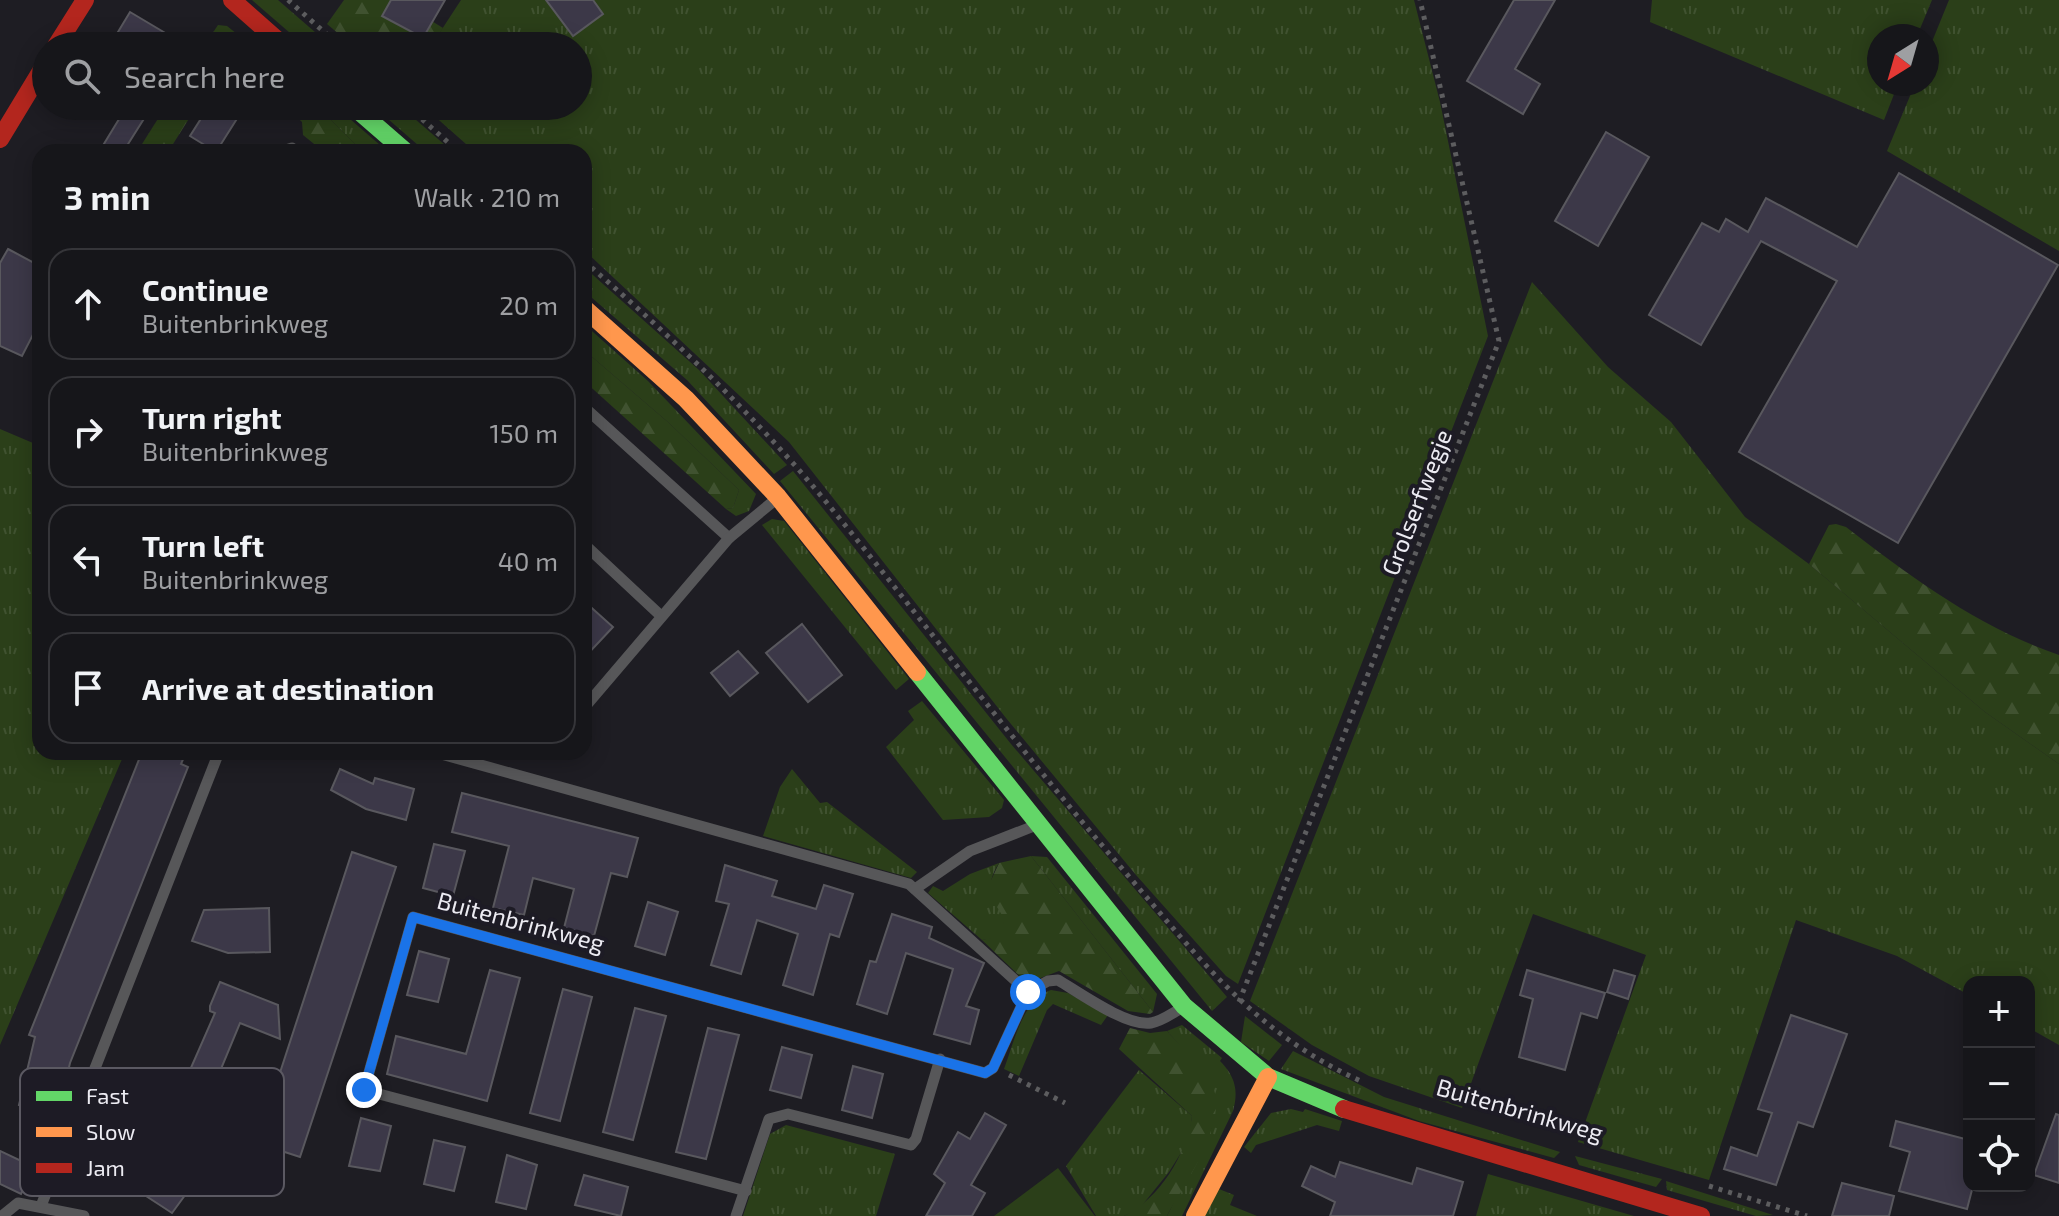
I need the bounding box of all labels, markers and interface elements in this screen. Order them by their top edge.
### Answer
north arrow [1867,24,1939,96]
search box [32,32,592,120]
icon: search [60,54,104,98]
text: Search here [124,58,285,94]
text: 3 min [64,176,150,217]
text: Walk · 210 m [414,181,560,212]
text: Continue [142,271,269,307]
icon: ahead [66,282,110,326]
text: 20 m [499,289,558,320]
text: Buitenbrinkweg [142,307,328,338]
text: Turn right [142,399,282,435]
icon: right [66,410,110,454]
text: 150 m [489,417,558,448]
street label: Grolserfwegje [1375,425,1457,579]
text: Buitenbrinkweg [142,435,328,466]
text: Turn left [142,527,264,563]
icon: left [66,538,110,582]
text: 40 m [498,545,558,576]
text: Buitenbrinkweg [142,563,328,594]
icon: arrive [66,666,110,710]
text: Arrive at destination [142,670,434,706]
street label: Buitenbrinkweg [434,885,608,957]
route start [1010,974,1046,1010]
map controls [1963,976,2035,1192]
button: + [1963,976,2035,1048]
button: − [1963,1048,2035,1120]
legend [20,1068,284,1196]
street label: Buitenbrinkweg [1433,1071,1607,1147]
route end [346,1072,382,1108]
text: Fast [86,1082,129,1108]
text: Slow [86,1118,135,1144]
button: locate [1963,1120,2035,1192]
text: Jam [86,1154,125,1180]

